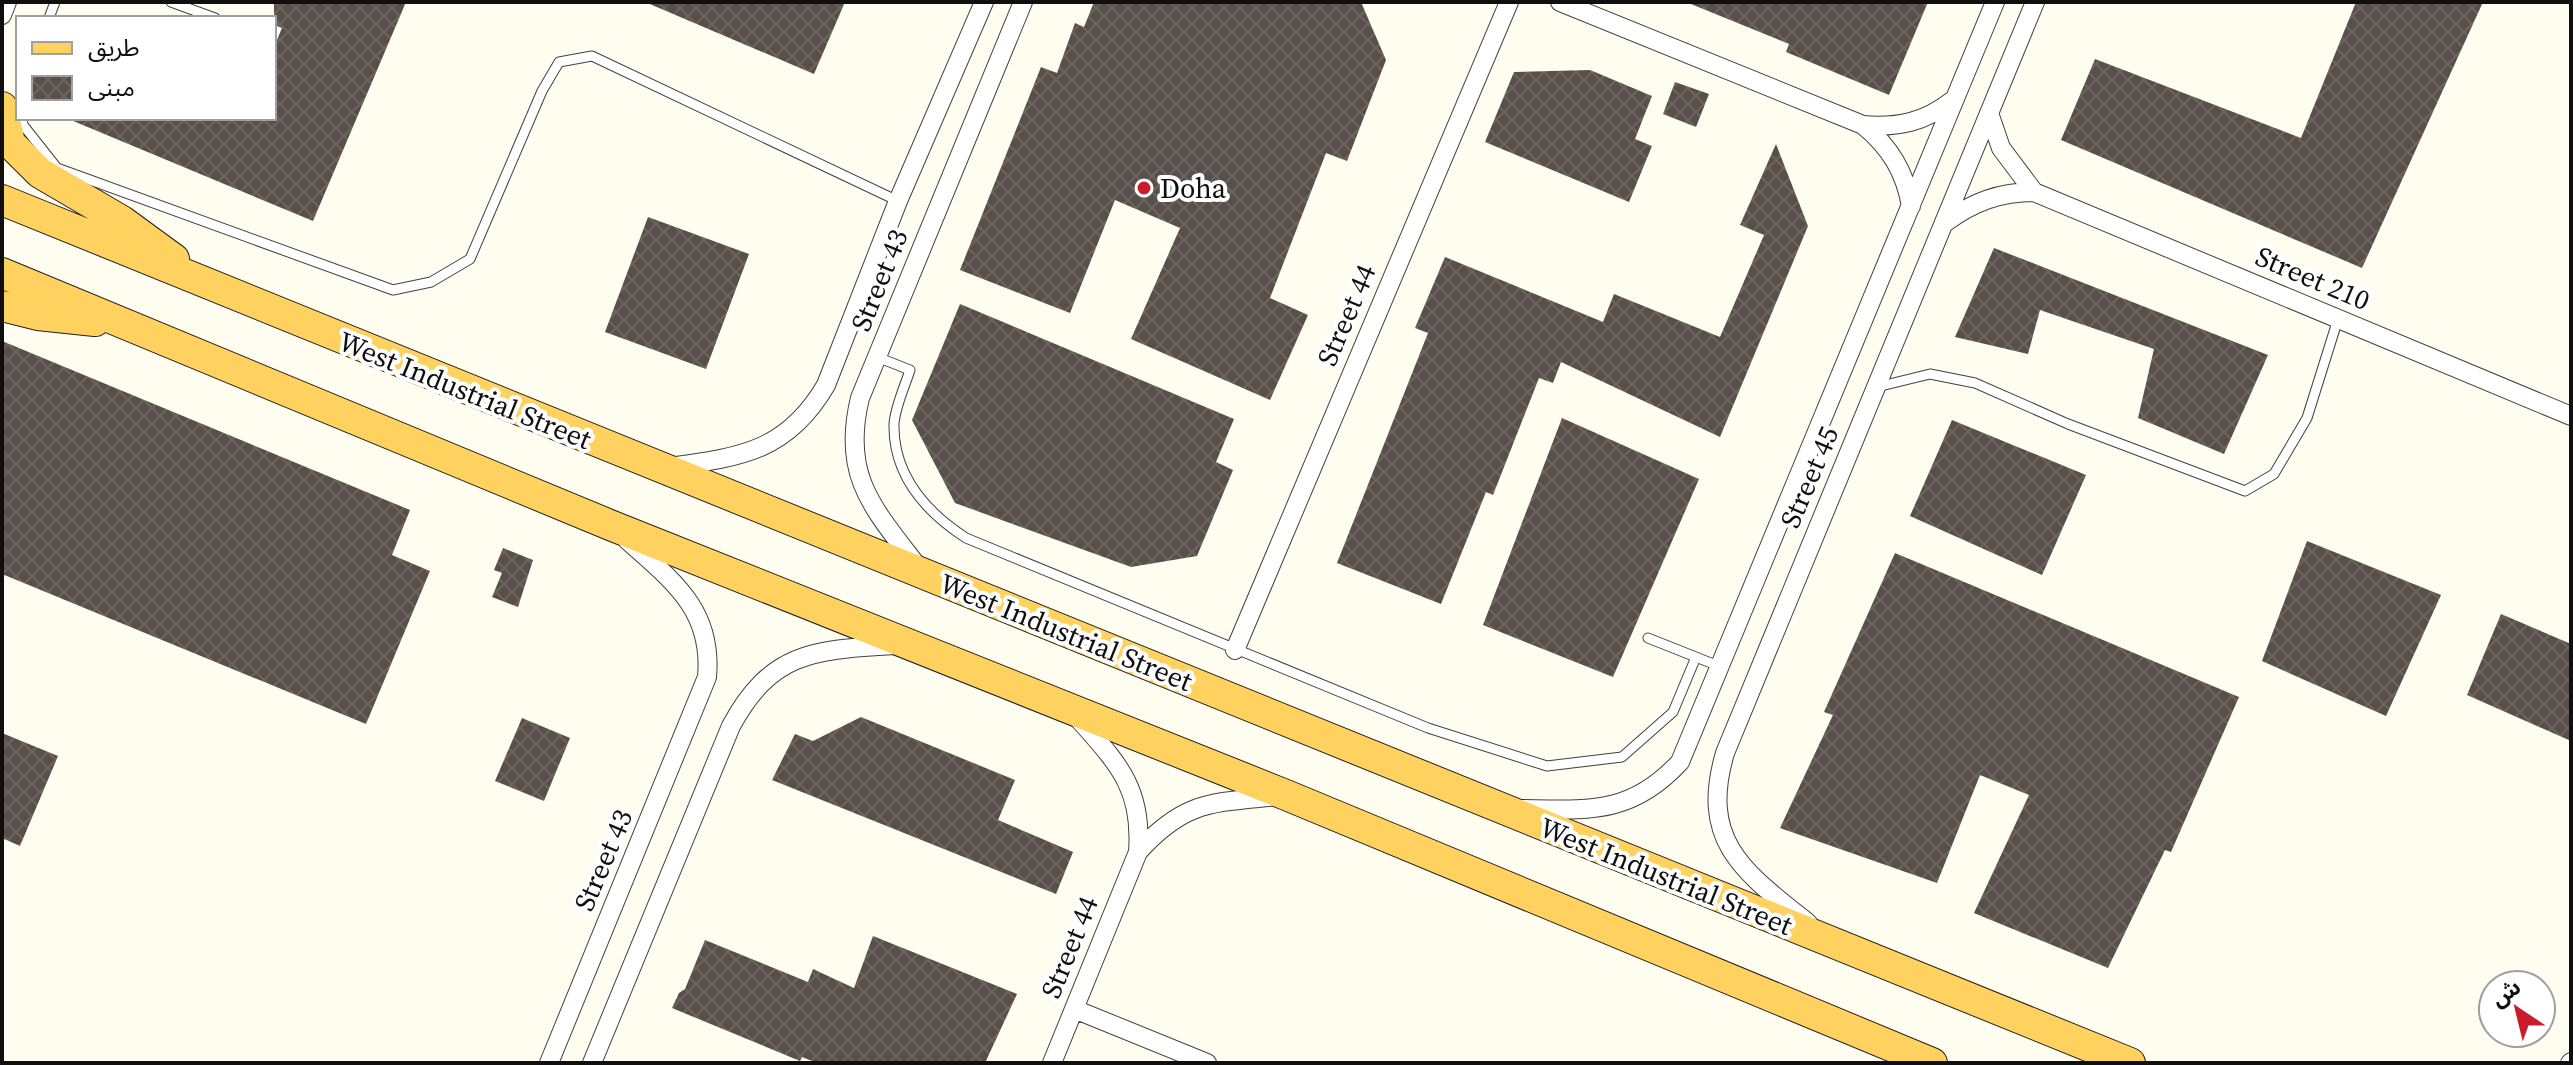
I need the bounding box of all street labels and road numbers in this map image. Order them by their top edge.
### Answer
street label: Street 43 [841,223,917,337]
street label: Street 210 [2250,237,2376,319]
street label: Street 44 [1308,258,1384,372]
street label: West Industrial Street [333,322,598,458]
street label: Street 45 [1771,420,1847,534]
street label: West Industrial Street [934,564,1199,700]
street label: Street 43 [565,803,641,917]
street label: West Industrial Street [1534,808,1799,944]
street label: Street 44 [1031,890,1107,1004]

